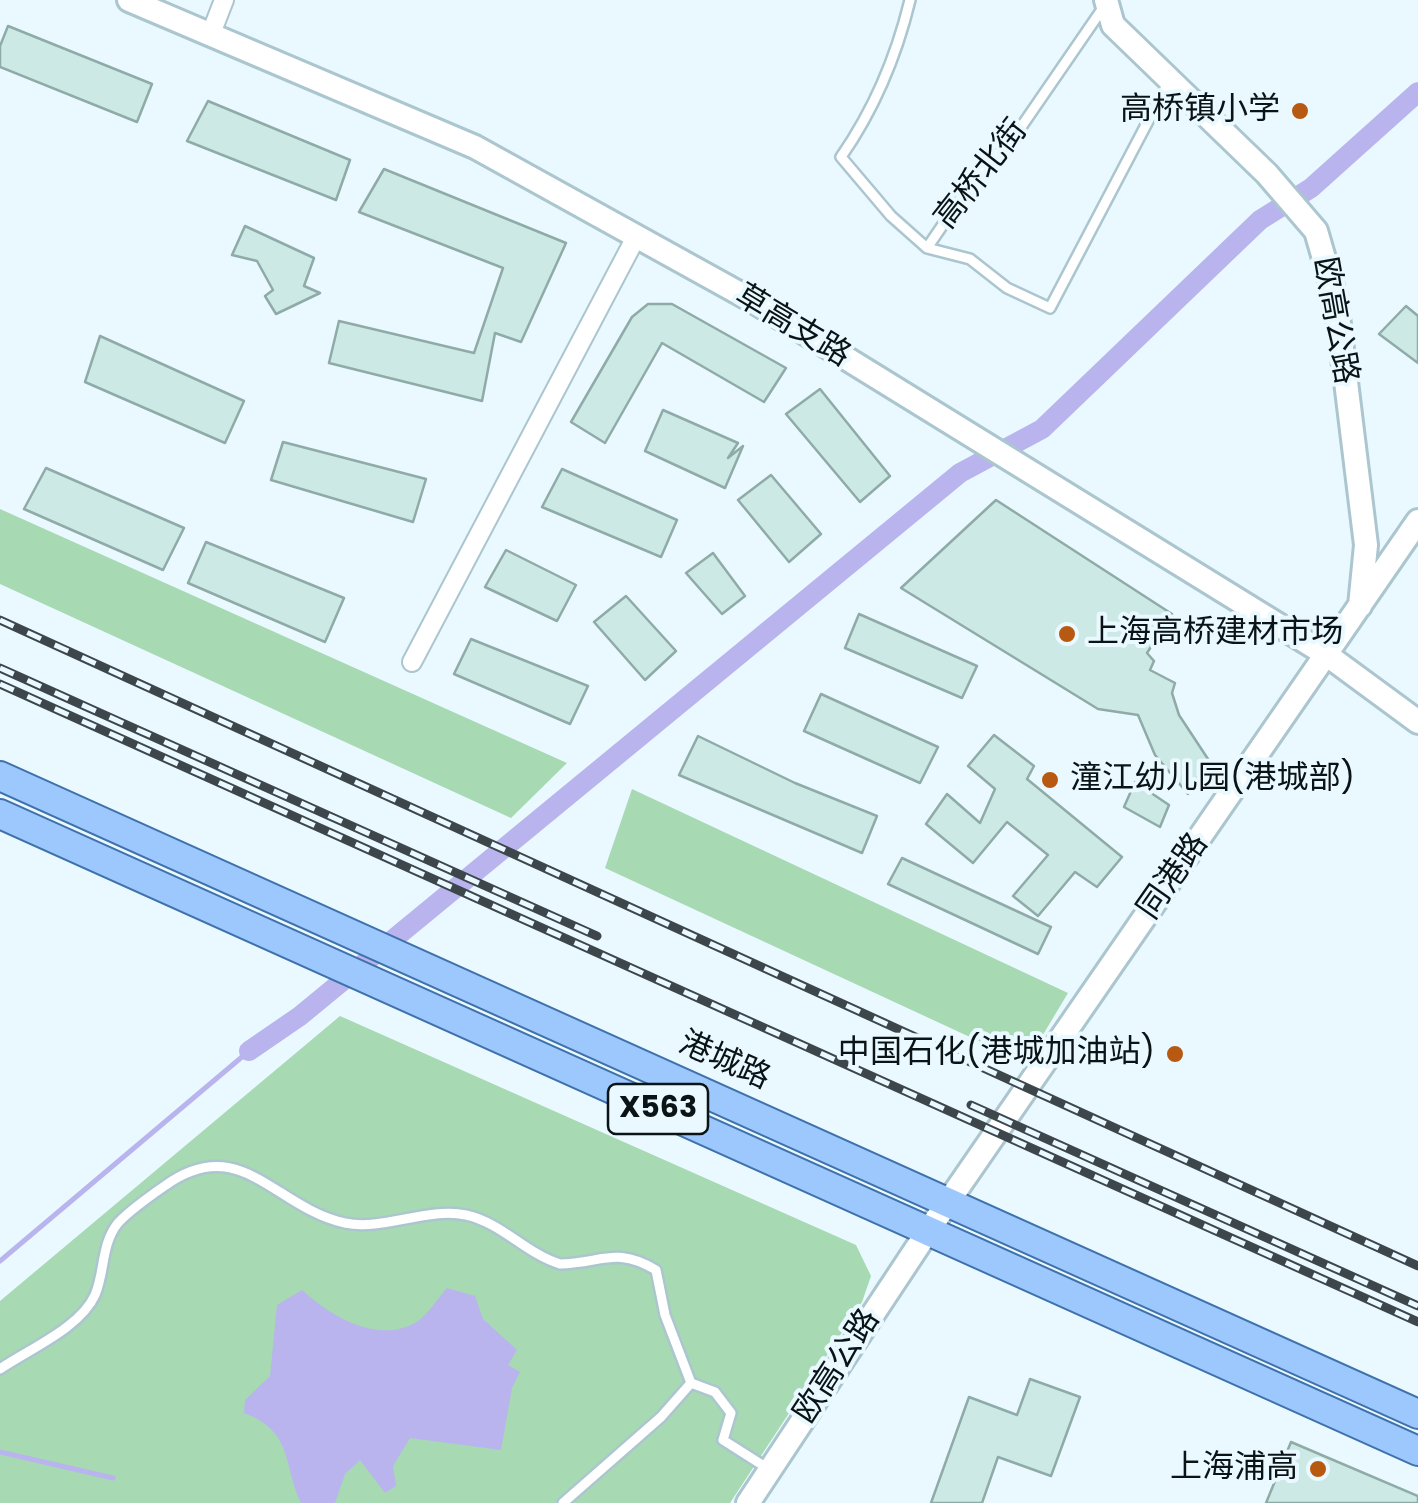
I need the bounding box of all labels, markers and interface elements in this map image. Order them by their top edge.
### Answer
place label: 高桥镇小学 [1120,92,1280,130]
marker: 高桥镇小学 [1289,100,1311,122]
street label: 高桥北街 [927,113,1037,237]
street label: 欧高公路 [1304,255,1364,387]
street label: 草高支路 [727,278,857,376]
place label: 上海高桥建材市场 [1087,615,1343,653]
marker: 上海高桥建材市场 [1056,623,1078,645]
place label: 潼江幼儿园(港城部) [1070,761,1355,799]
marker: 潼江幼儿园(港城部) [1039,769,1061,791]
street label: 同港路 [1131,827,1217,927]
street label: 港城路 [672,1025,776,1099]
place label: 中国石化(港城加油站) [838,1035,1155,1073]
marker: 中国石化(港城加油站) [1164,1043,1186,1065]
road number: X563 [608,1084,708,1134]
street label: 欧高公路 [787,1303,889,1431]
place label: 上海浦高 [1170,1450,1298,1488]
marker: 上海浦高 [1307,1458,1329,1480]

